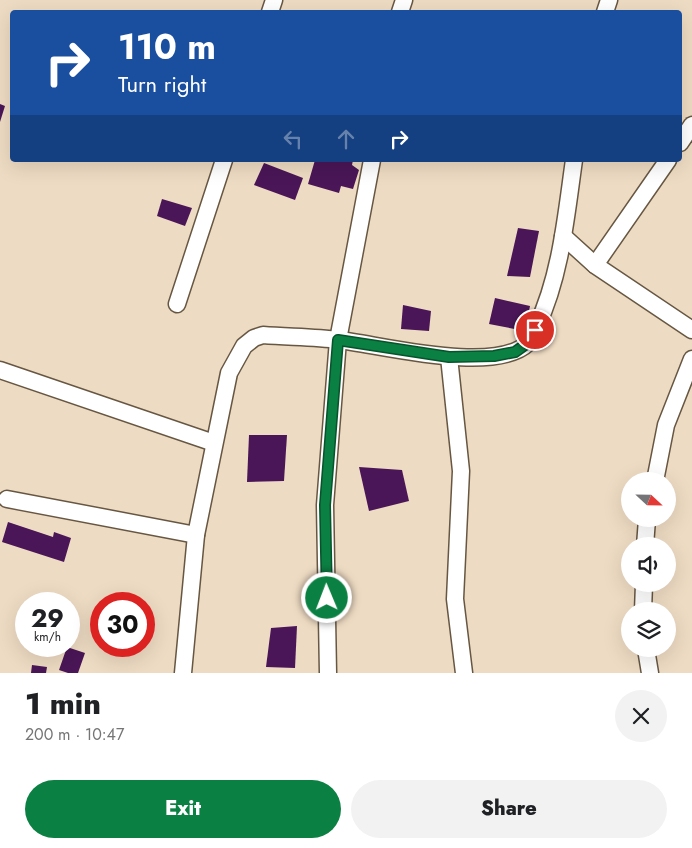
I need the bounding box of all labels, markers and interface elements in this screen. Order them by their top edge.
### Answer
text: 110 m [118,22,216,72]
icon: right [35,30,100,95]
text: Turn right [118,68,206,100]
icon: left [279,125,307,153]
icon: ahead [332,125,360,153]
icon: right [385,125,413,153]
pin [514,309,556,351]
icon: arrive [521,316,549,344]
north arrow [621,472,676,528]
map controls [621,472,676,657]
button: sound [621,537,676,592]
position arrow [300,571,352,623]
speed limit sign: 30 [90,592,155,657]
text: 29 [31,600,64,636]
button: layers [621,602,676,657]
text: km/h [34,628,61,646]
text: 1 min [25,682,101,725]
button: close [615,690,667,742]
text: 200 m · 10:47 [25,723,124,746]
button: Exit [25,780,341,838]
button: Share [351,780,667,838]

